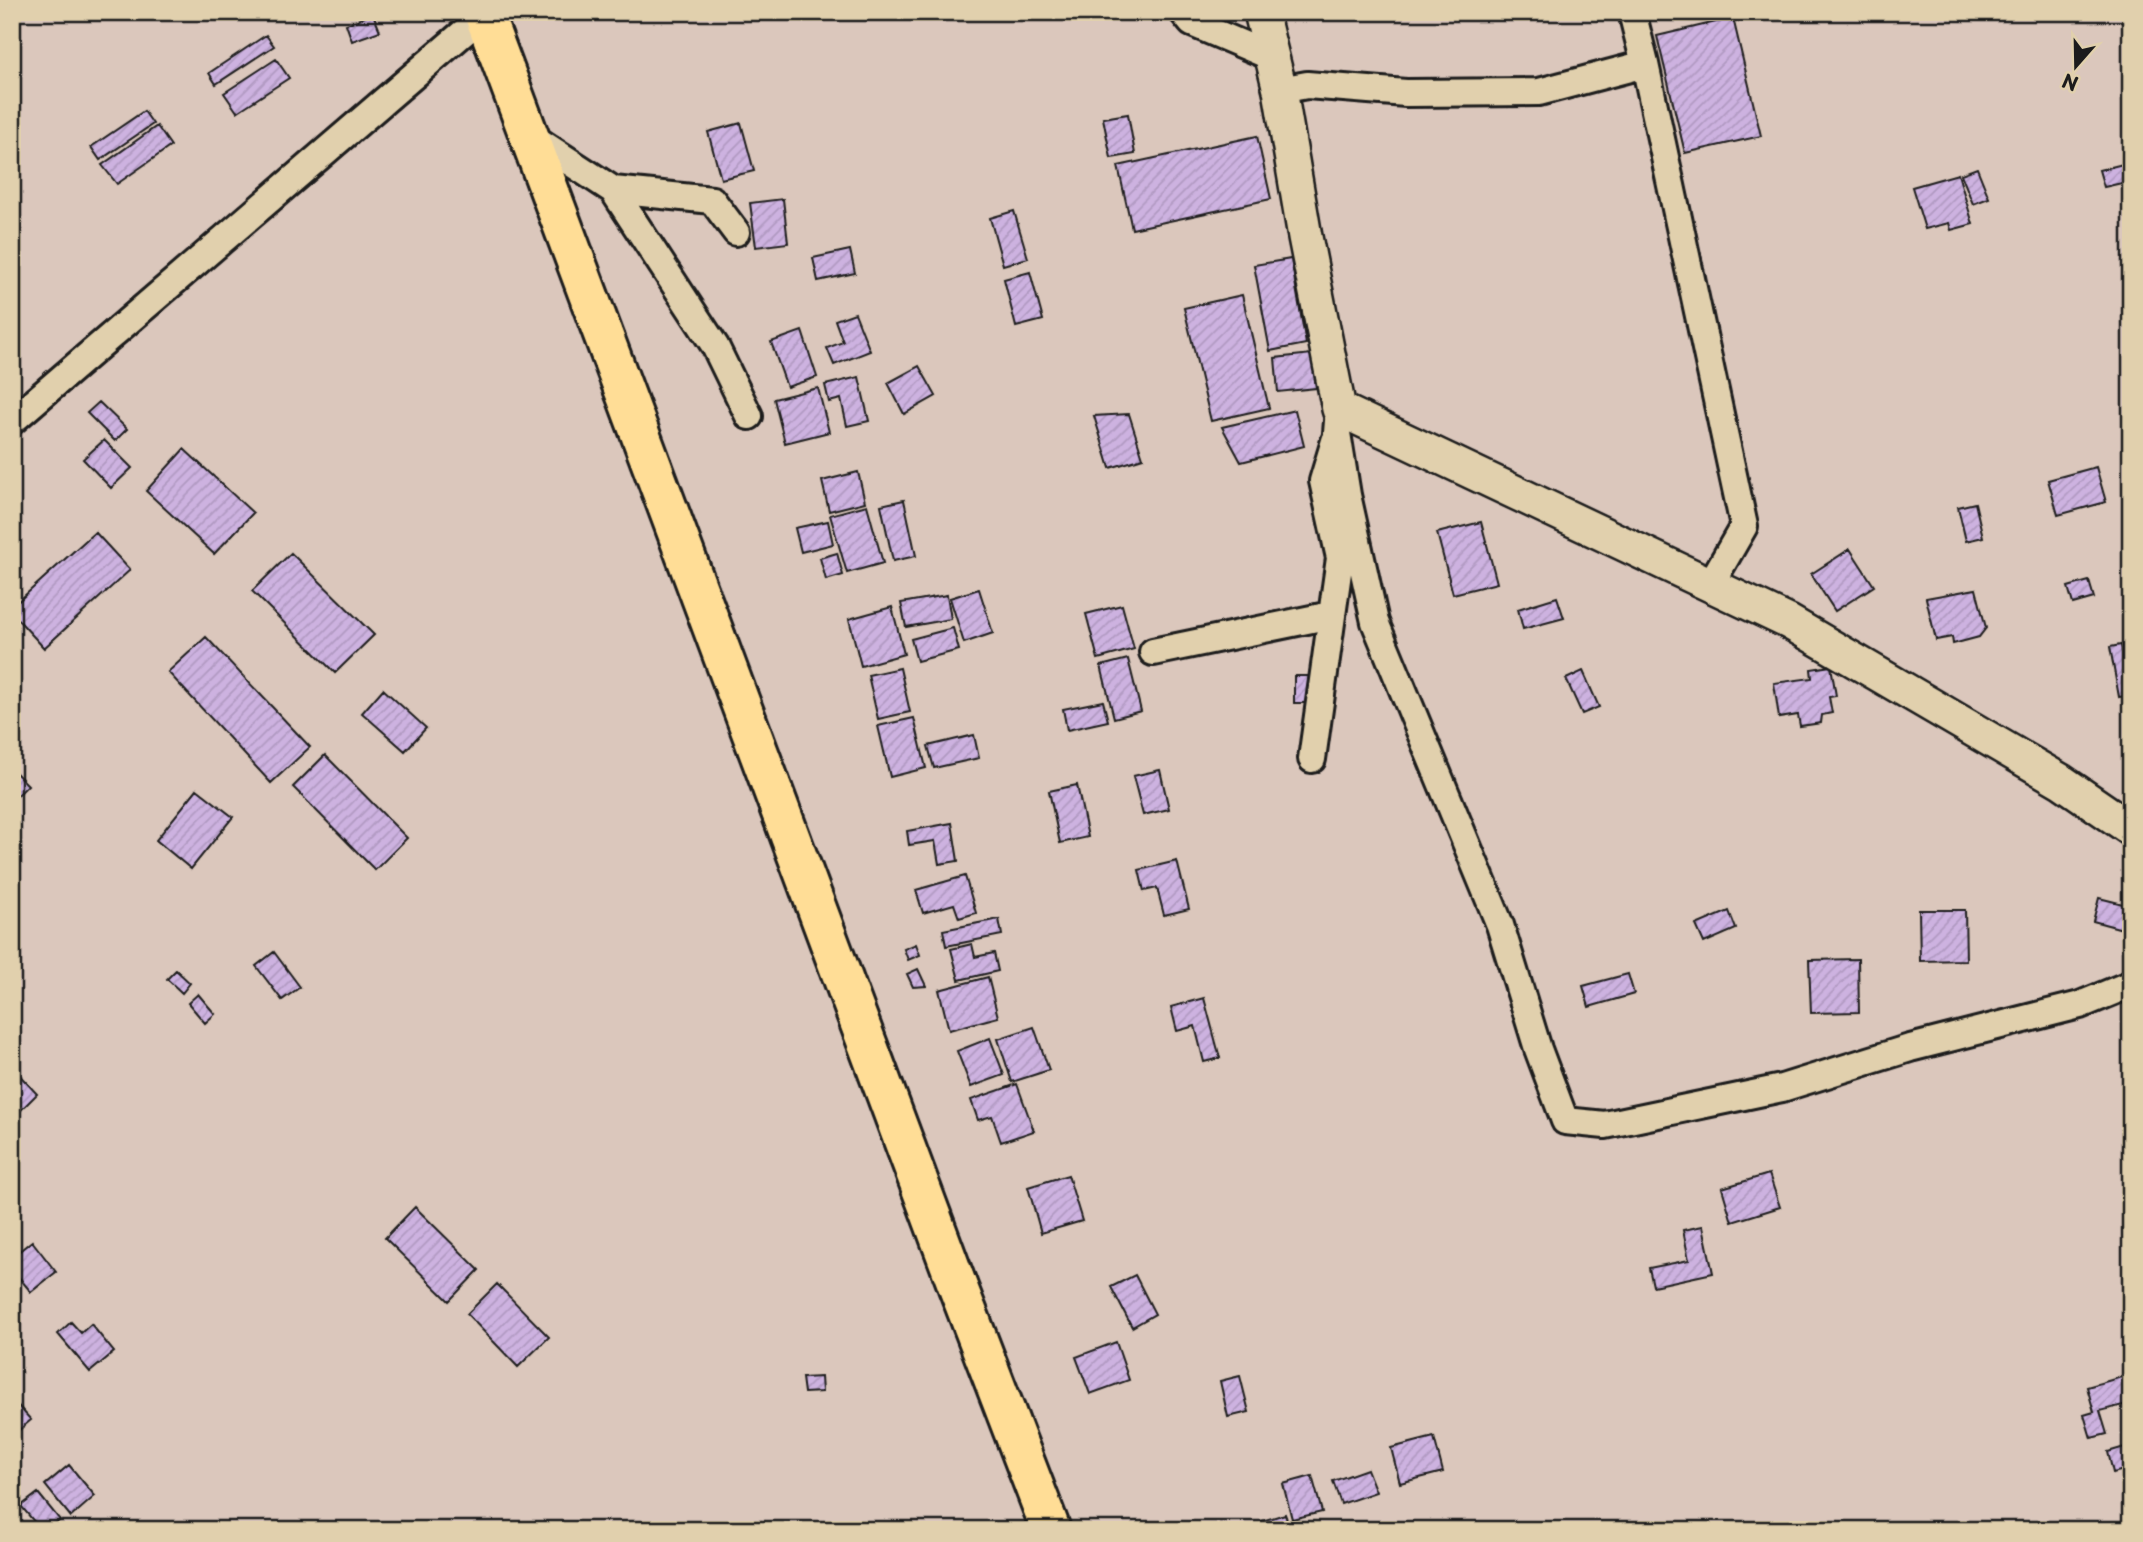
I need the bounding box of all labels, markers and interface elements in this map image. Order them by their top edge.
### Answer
north arrow [2042,32,2112,102]
text: N [2058,67,2082,99]

